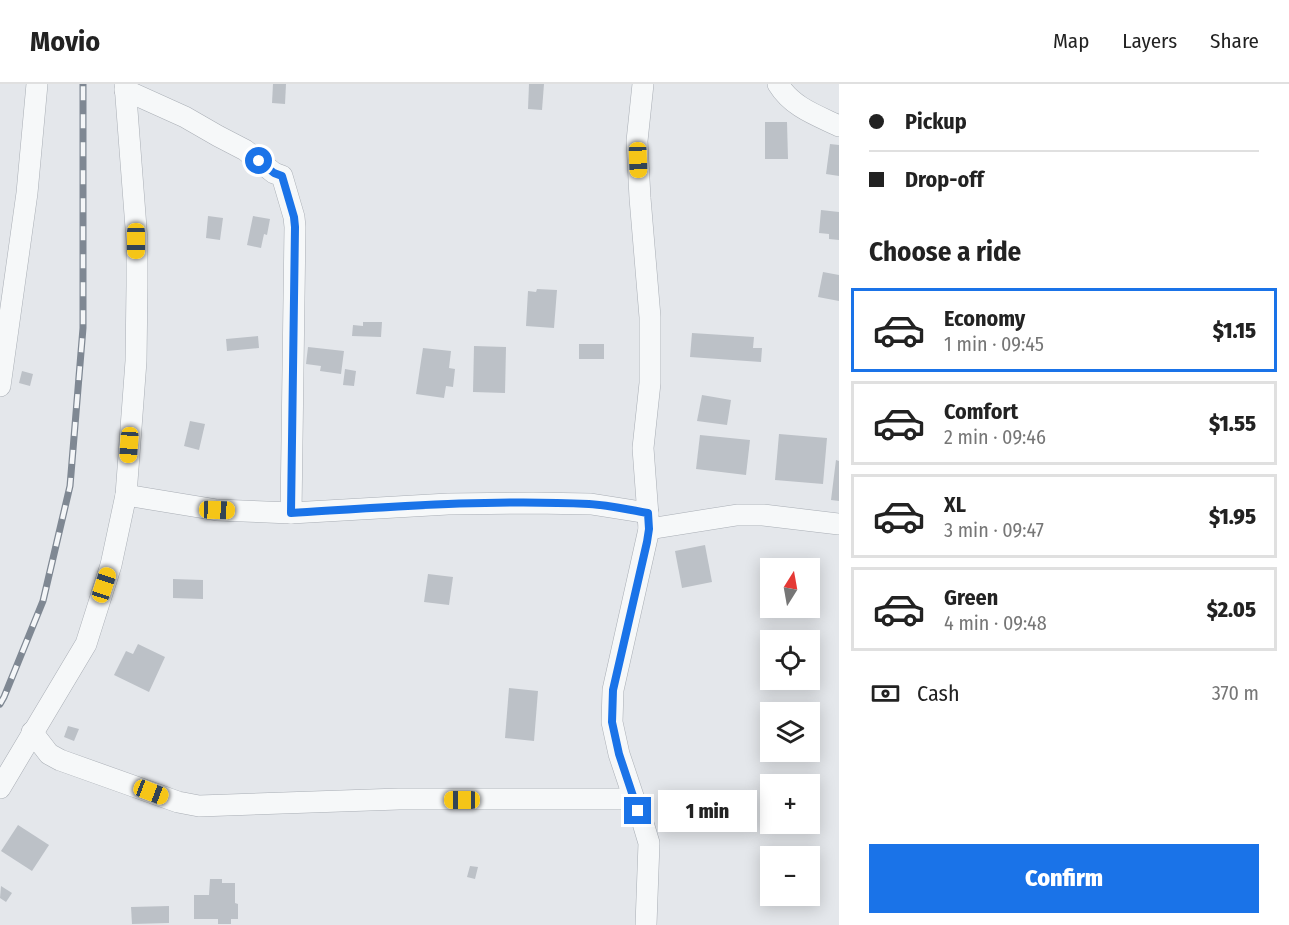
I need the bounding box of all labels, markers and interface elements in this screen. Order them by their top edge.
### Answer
text: Movio [30,25,100,58]
text: Map [1053,28,1089,54]
text: Layers [1122,28,1177,54]
text: Share [1210,28,1259,54]
text: Pickup [905,108,967,135]
car [628,142,648,178]
route start [245,147,272,174]
text: Drop-off [905,166,984,193]
car [127,223,145,259]
text: Choose a ride [869,236,1021,268]
icon: car [872,303,926,357]
text: Economy [944,305,1025,332]
text: $1.15 [1213,317,1256,344]
text: 1 min · 09:45 [944,332,1044,356]
icon: car [872,396,926,450]
text: Comfort [944,398,1018,425]
text: $1.55 [1209,410,1256,437]
text: 2 min · 09:46 [944,425,1046,449]
car [119,426,139,464]
icon: car [872,489,926,543]
text: XL [944,491,966,518]
car [199,500,235,520]
text: $1.95 [1209,503,1256,530]
text: 3 min · 09:47 [944,518,1044,542]
north arrow [760,558,820,618]
map controls [760,558,820,906]
car [90,565,118,605]
icon: car [872,582,926,636]
text: Green [944,584,998,611]
text: $2.05 [1207,596,1256,623]
text: 4 min · 09:48 [944,611,1047,635]
button: locate [760,630,820,690]
icon: cash [869,677,902,710]
text: Cash [917,680,960,707]
text: 370 m [1212,681,1259,705]
button: layers [760,702,820,762]
button: + [760,774,820,834]
car [131,777,171,807]
callout: 1 min [659,790,758,832]
car [444,791,480,809]
route end [624,797,651,824]
text: 1 min [686,799,729,823]
button: Confirm [869,844,1259,913]
button: − [760,846,820,906]

